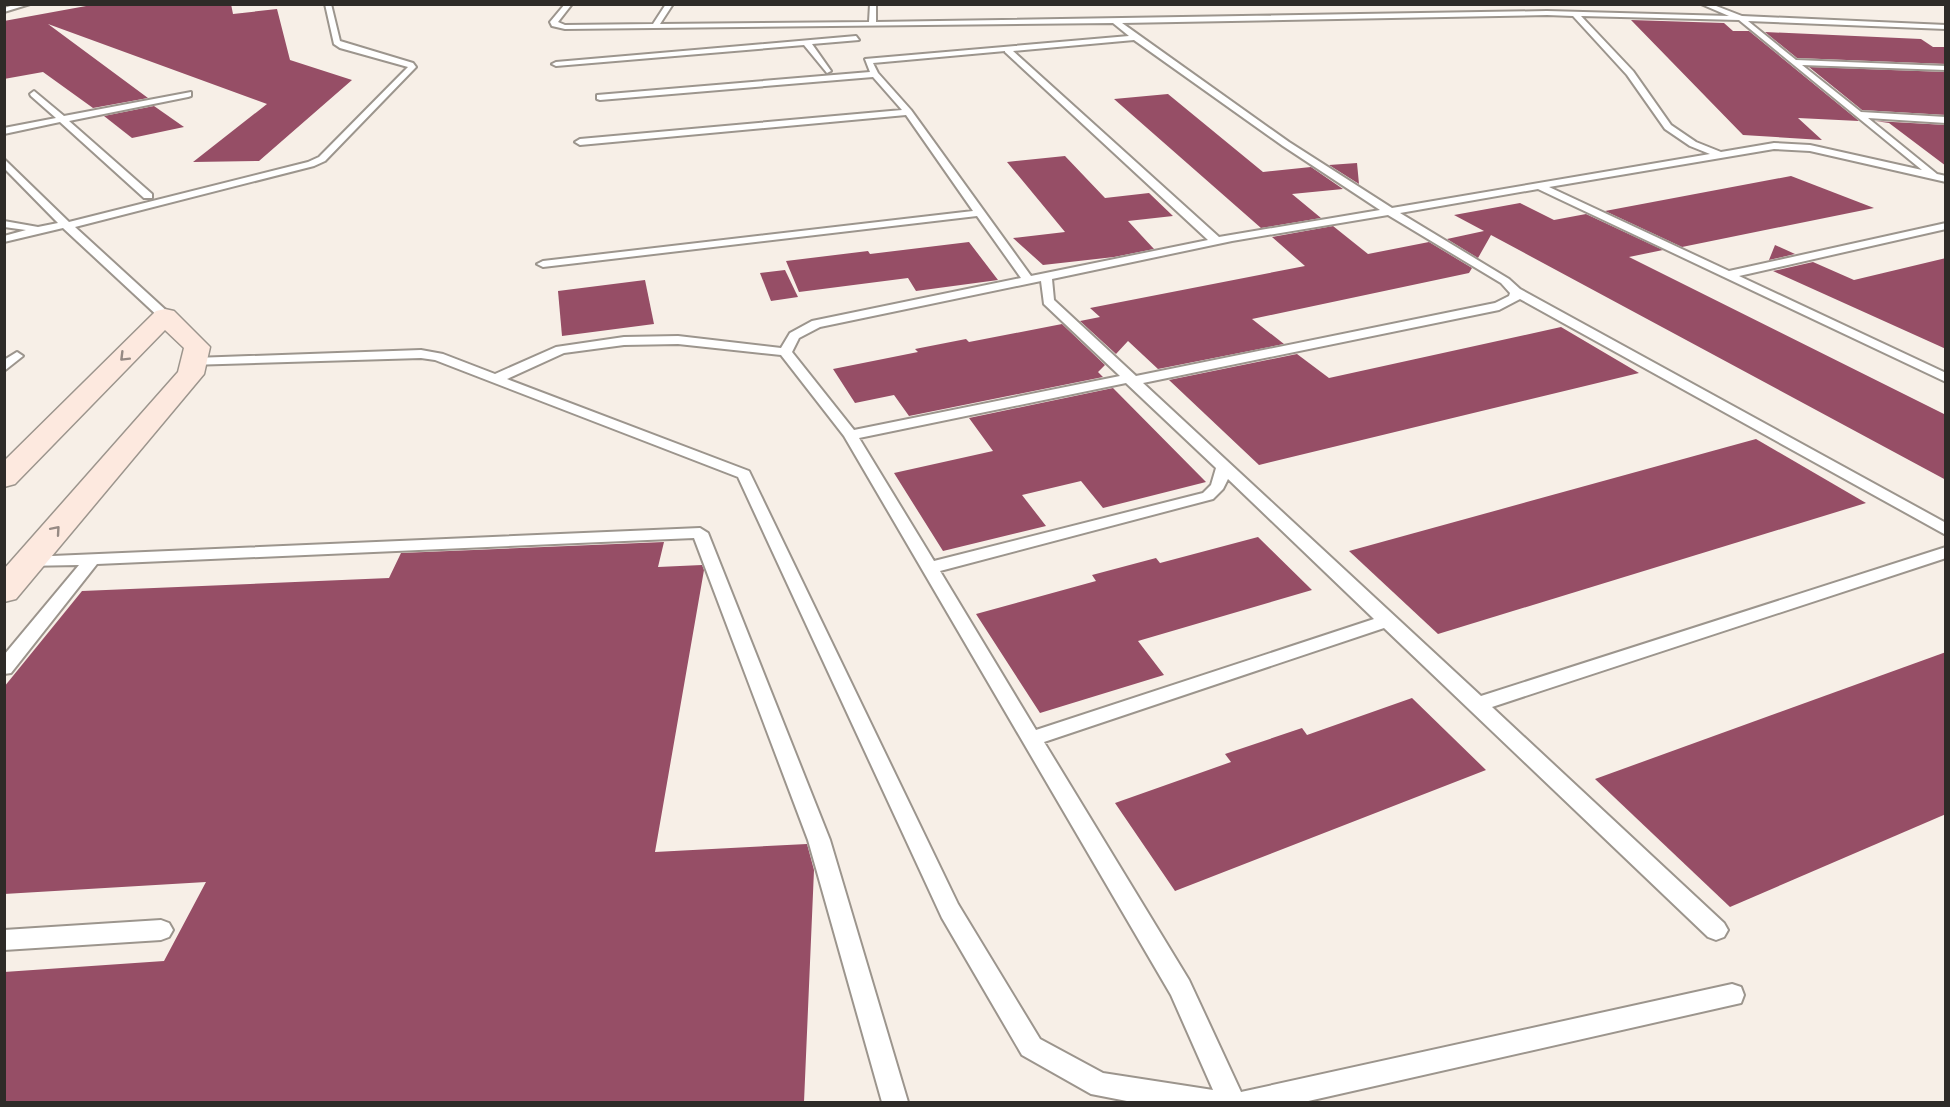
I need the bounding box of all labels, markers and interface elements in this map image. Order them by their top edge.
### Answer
one-way arrow [120,350,131,361]
one-way arrow [49,526,60,537]

